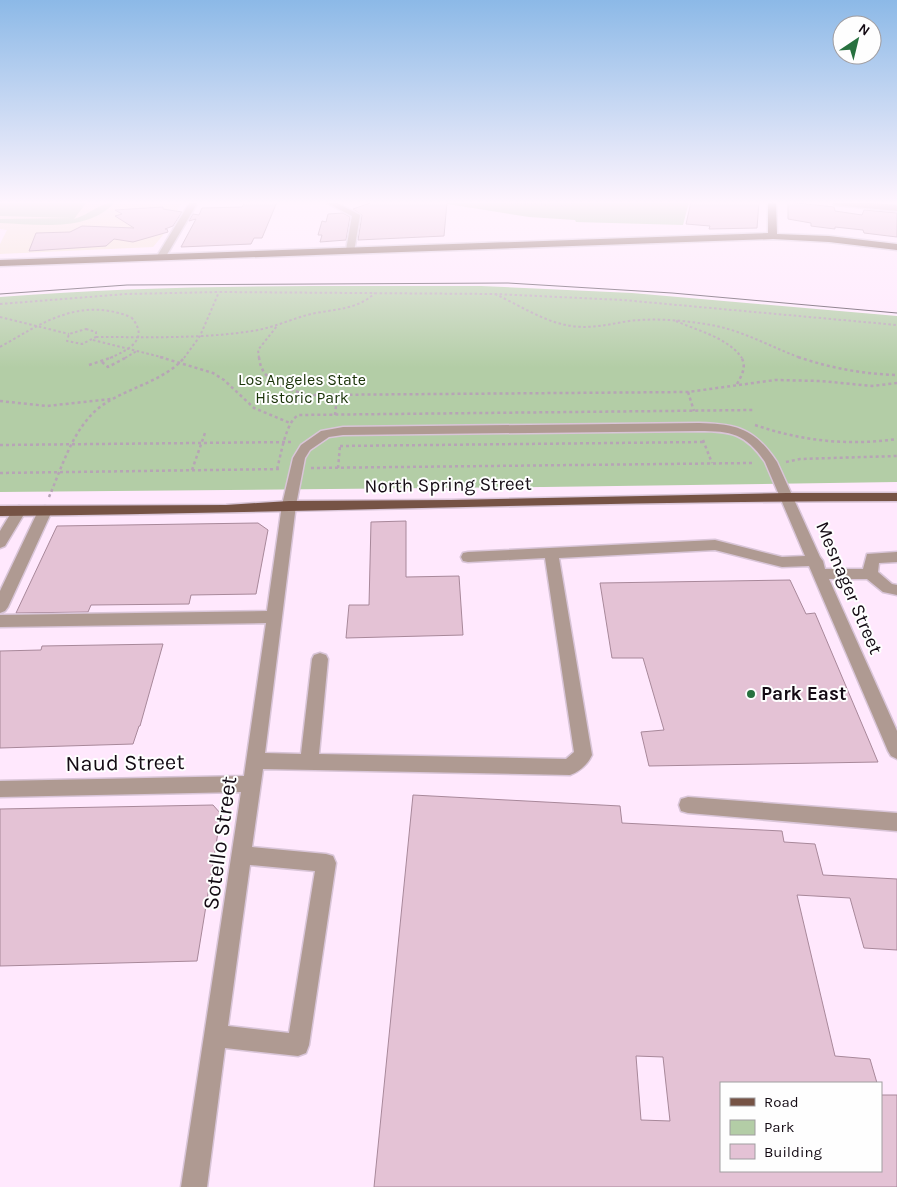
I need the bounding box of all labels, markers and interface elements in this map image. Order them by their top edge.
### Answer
north arrow [832,15,882,65]
text: N [855,20,873,40]
park label: Los Angeles State Historic Park [238,370,366,407]
street label: North Spring Street [364,473,532,497]
street label: Mesnager Street [811,518,887,658]
place label: Park East [761,683,846,705]
marker: Park East [745,688,757,700]
street label: Naud Street [65,749,185,777]
street label: Sotello Street [198,774,242,912]
legend [720,1082,882,1172]
text: Road [764,1093,799,1111]
text: Park [764,1118,794,1136]
text: Building [764,1143,822,1161]

